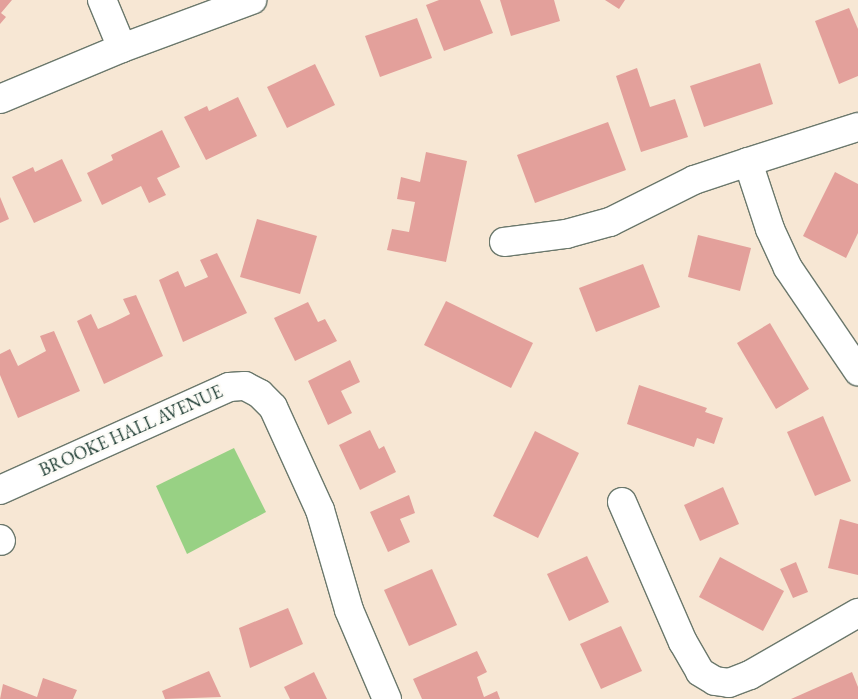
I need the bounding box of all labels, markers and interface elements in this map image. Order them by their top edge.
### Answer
street label: BROOKE HALL AVENUE [36,381,226,481]

